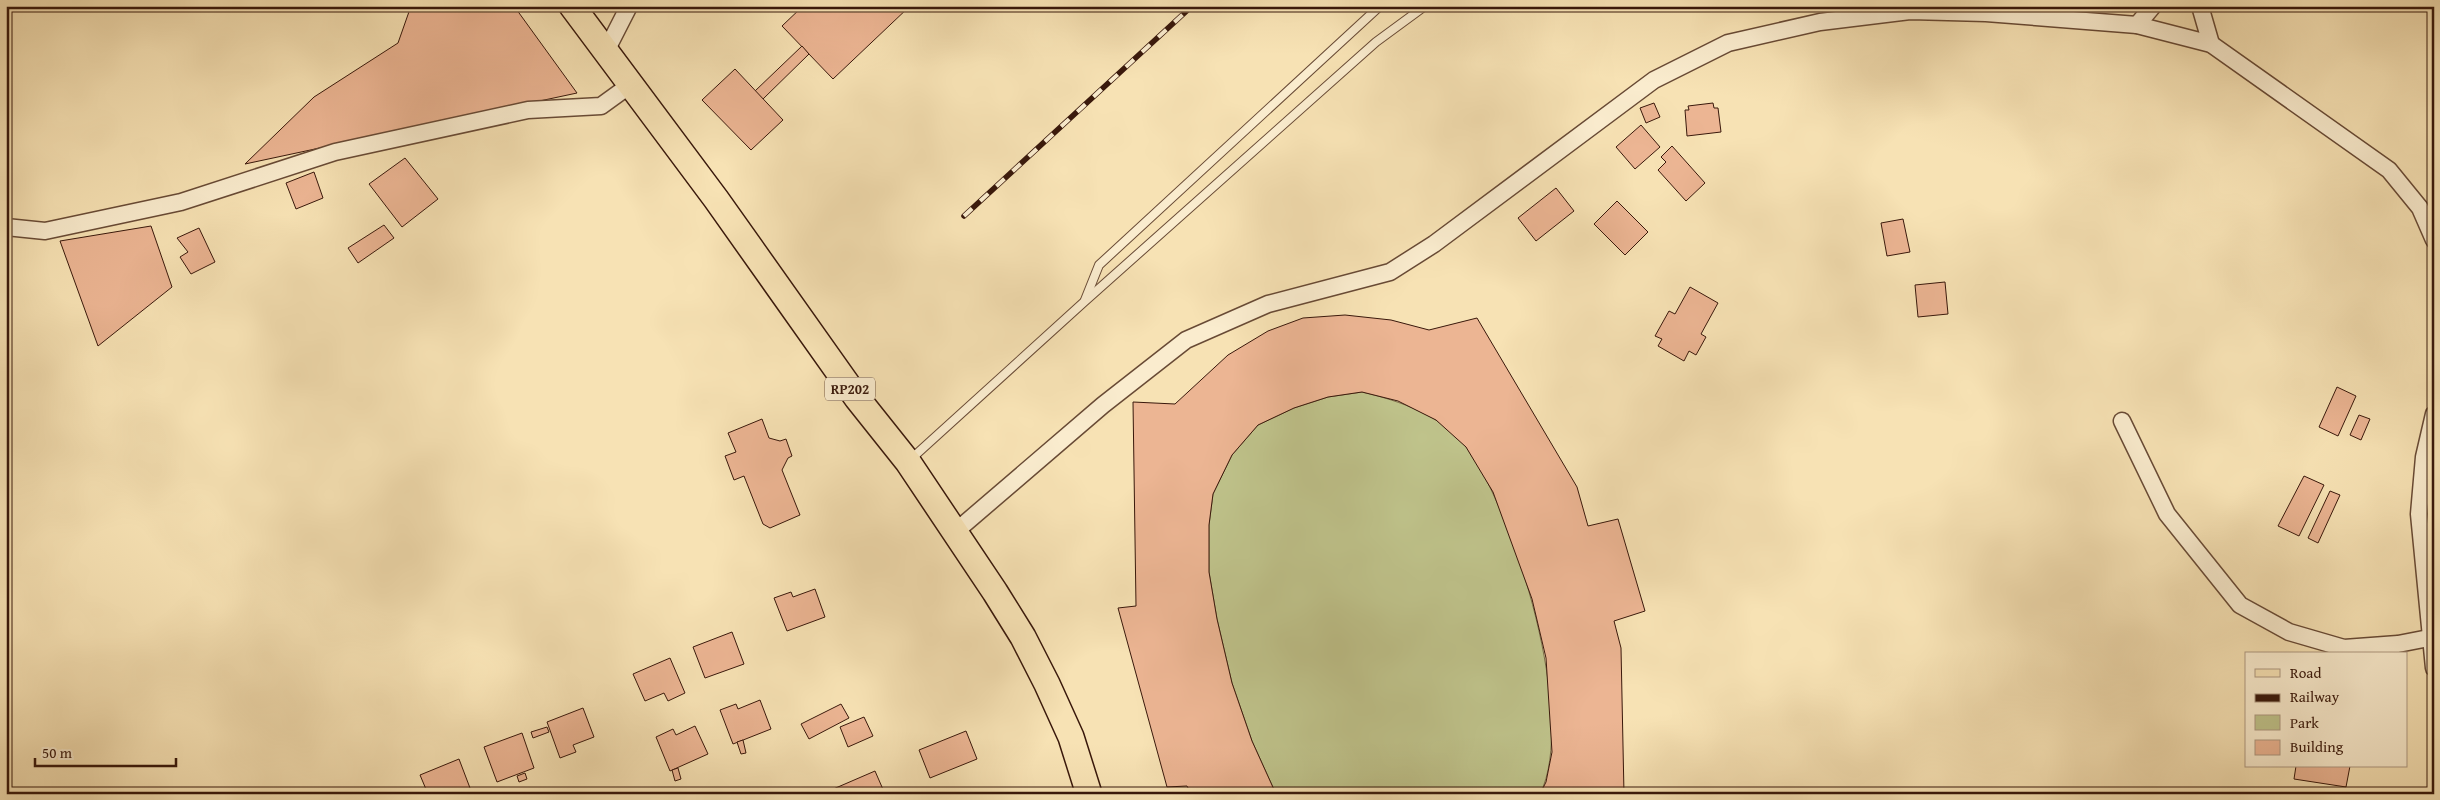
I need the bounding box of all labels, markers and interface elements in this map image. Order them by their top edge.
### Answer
road number: RP202 [825,378,875,400]
legend [2245,652,2408,768]
text: Road [2290,662,2321,683]
text: Railway [2290,686,2340,707]
text: Park [2290,712,2319,733]
scale bar [35,735,176,767]
text: Building [2290,736,2344,757]
text: 50 m [42,742,73,763]

